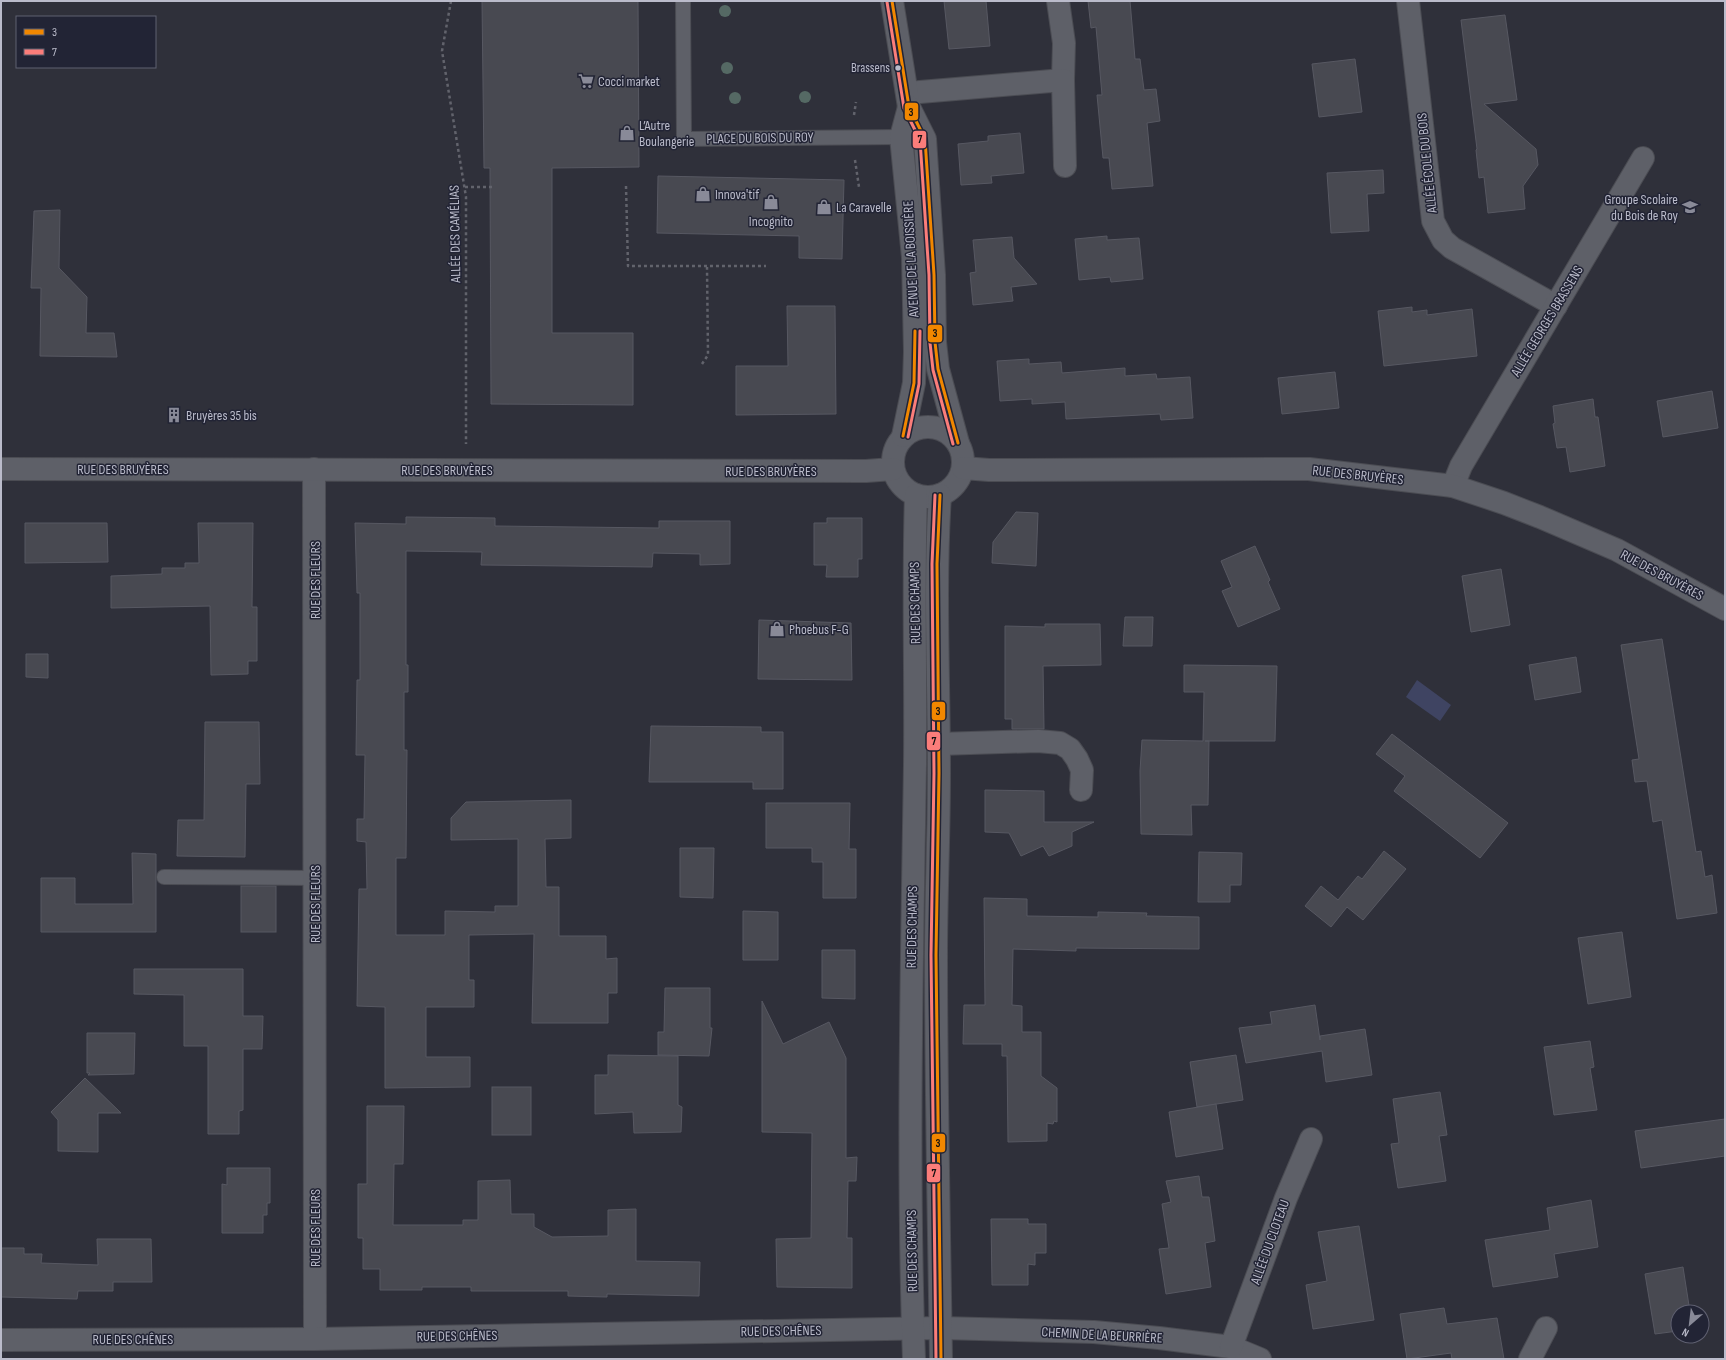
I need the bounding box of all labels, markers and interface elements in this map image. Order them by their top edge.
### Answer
legend [16,16,156,68]
text: 3 [52,25,57,40]
text: 7 [52,45,57,60]
place label: Brassens [851,60,890,76]
marker: Brassens [893,63,903,73]
supermarket icon: Cocci market [577,72,595,90]
place label: Cocci market [598,73,660,90]
line badge: 3 [904,102,919,121]
text: 3 [909,106,914,119]
street label: ALLÉE ÉCOLE DU BOIS [1413,112,1441,215]
place label: L’Autre Boulangerie [639,117,694,150]
shop icon: L’Autre Boulangerie [618,124,636,142]
street label: PLACE DU BOIS DU ROY [706,129,814,147]
line badge: 7 [912,130,927,149]
text: 7 [918,133,923,146]
street label: ALLÉE DES CAMÉLIAS [446,185,464,284]
shop icon: Innova'tif [694,185,712,203]
place label: Innova'tif [715,186,760,203]
place label: Groupe Scolaire du Bois de Roy [1605,191,1679,224]
shop icon: Incognito [762,193,780,211]
shop icon: La Caravelle [815,198,833,216]
school or university icon: Groupe Scolaire du Bois de Roy [1681,198,1699,216]
place label: La Caravelle [836,199,892,216]
street label: AVENUE DE LA BOISSIÈRE [899,200,923,319]
place label: Incognito [749,213,793,230]
street label: ALLÉE GEORGES BRASSENS [1507,263,1587,380]
line badge: 3 [927,324,943,343]
text: 3 [933,327,938,340]
building icon: Bruyères 35 bis [165,406,183,424]
place label: Bruyères 35 bis [186,407,257,424]
street label: RUE DES BRUYÈRES [77,461,169,478]
street label: RUE DES BRUYÈRES [401,462,493,479]
street label: RUE DES BRUYÈRES [1312,462,1404,488]
street label: RUE DES BRUYÈRES [725,463,817,480]
street label: RUE DES FLEURS [307,541,324,619]
street label: RUE DES BRUYÈRES [1618,546,1706,604]
street label: RUE DES CHAMPS [906,562,924,644]
shop icon: Phoebus F-G [768,620,786,638]
place label: Phoebus F-G [789,621,849,638]
line badge: 3 [931,701,946,721]
text: 3 [936,705,941,718]
line badge: 7 [926,731,941,751]
text: 7 [932,735,937,748]
street label: RUE DES FLEURS [307,865,324,943]
street label: RUE DES CHAMPS [903,886,921,968]
line badge: 3 [931,1133,946,1153]
text: 3 [936,1137,941,1150]
line badge: 7 [926,1163,941,1183]
text: 7 [932,1167,937,1180]
street label: RUE DES FLEURS [307,1189,324,1267]
street label: ALLÉE DU CLOTEAU [1246,1197,1293,1288]
street label: RUE DES CHAMPS [903,1210,921,1292]
north arrow [1670,1304,1710,1344]
street label: RUE DES CHÊNES [740,1322,822,1340]
street label: CHEMIN DE LA BEURRIÈRE [1041,1323,1163,1347]
text: N [1680,1325,1691,1340]
street label: RUE DES CHÊNES [416,1327,498,1345]
street label: RUE DES CHÊNES [93,1331,173,1348]

